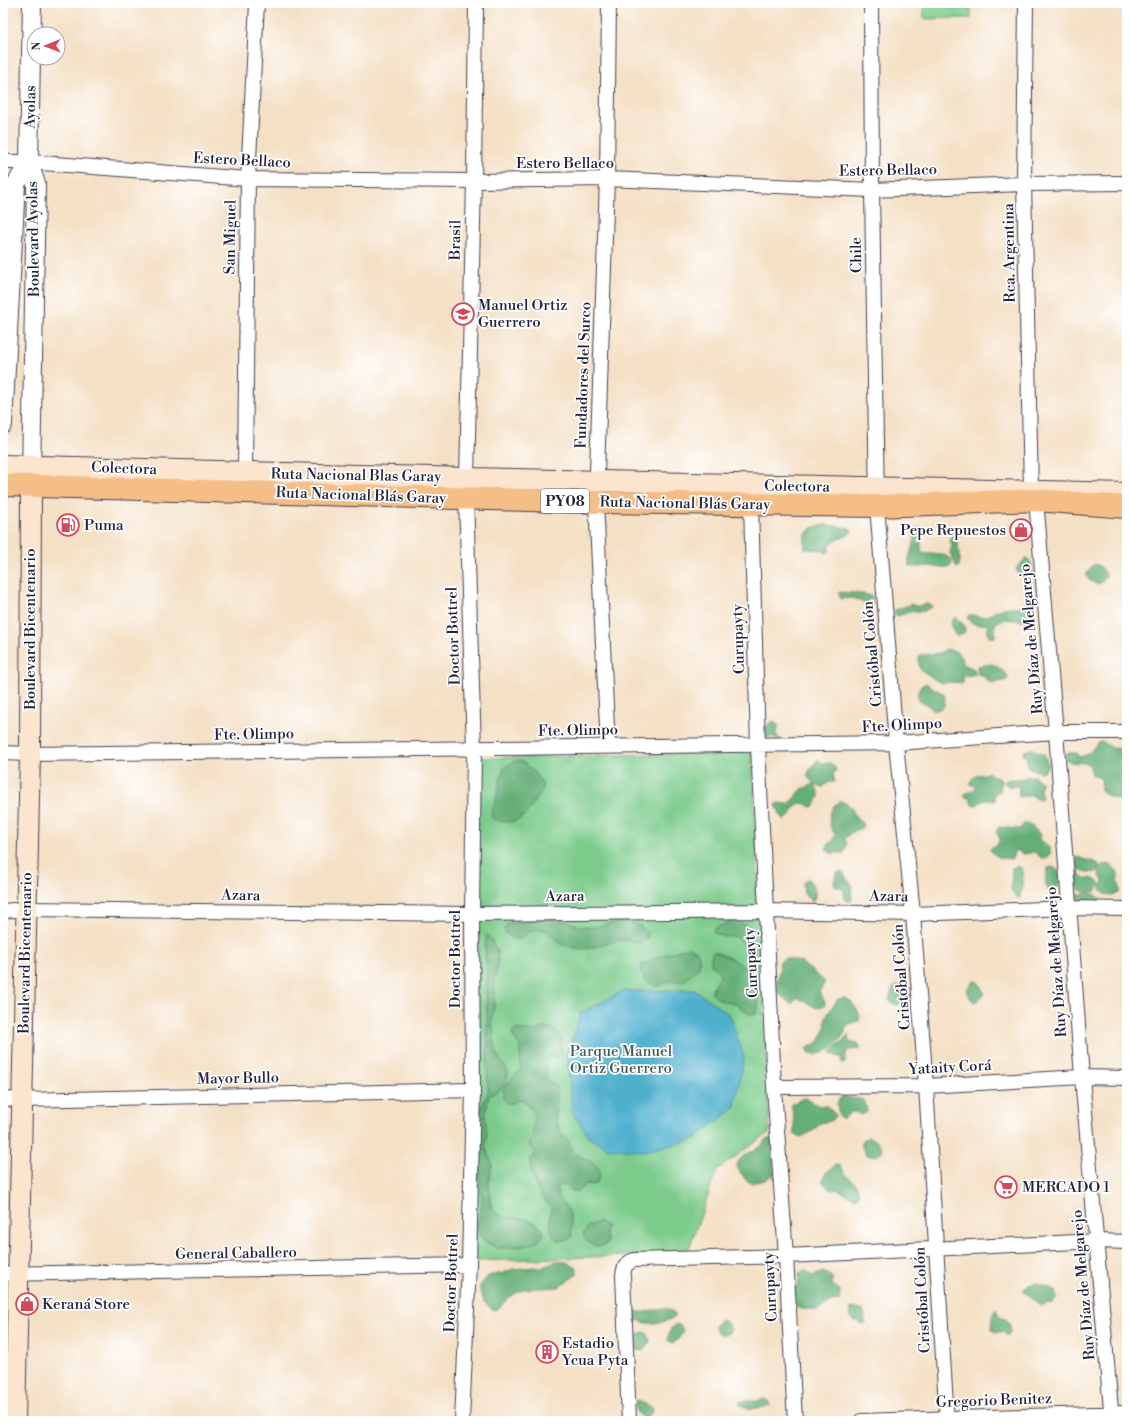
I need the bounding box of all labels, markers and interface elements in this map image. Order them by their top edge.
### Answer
north arrow [26,26,66,66]
text: N [30,41,44,51]
street label: Ayolas [21,85,40,130]
street label: Estero Bellaco [192,148,292,173]
street label: Estero Bellaco [516,154,614,173]
street label: Estero Bellaco [839,160,937,181]
street label: Boulevard Ayolas [23,181,44,298]
street label: San Miguel [220,199,241,275]
street label: Rca. Argentina [999,203,1020,303]
street label: Brasil [446,219,465,261]
street label: Chile [847,237,866,273]
place label: Manuel Ortiz Guerrero [478,296,568,332]
school or university icon: Manuel Ortiz Guerrero [450,301,476,327]
street label: Fundadores del Surco [571,301,596,449]
street label: Colectora [91,458,158,479]
street label: Ruta Nacional Blas Garay [270,465,442,487]
street label: Colectora [764,476,831,497]
street label: Ruta Nacional Blás Garay [275,483,447,508]
road number: PY08 [541,489,589,513]
street label: Ruta Nacional Blás Garay [599,493,771,515]
fuel station icon: Puma [55,512,81,538]
place label: Puma [84,516,124,535]
shop icon: Pepe Repuestos [1008,517,1034,543]
place label: Pepe Repuestos [900,521,1006,540]
street label: Boulevard Bicentenario [21,548,40,711]
street label: Ruy Díaz de Melgarejo [1015,563,1048,715]
street label: Doctor Bottrel [442,586,465,686]
street label: Cristóbal Colón [858,600,887,708]
street label: Curupayty [728,603,749,674]
street label: Fte. Olimpo [861,714,943,737]
street label: Fte. Olimpo [538,720,618,741]
street label: Fte. Olimpo [214,724,294,745]
street label: Boulevard Bicentenario [15,872,36,1035]
street label: Azara [220,886,261,905]
street label: Ruy Díaz de Melgarejo [1042,886,1071,1038]
street label: Azara [544,887,585,906]
street label: Azara [868,887,909,906]
street label: Doctor Bottrel [446,909,465,1008]
street label: Cristóbal Colón [888,923,915,1031]
street label: Curupayty [740,927,763,999]
park label: Parque Manuel Ortiz Guerrero [570,1042,673,1078]
street label: Yataity Corá [907,1056,992,1079]
street label: Mayor Bullo [197,1068,279,1089]
supermarket icon: MERCADO 1 [993,1174,1019,1200]
place label: MERCADO 1 [1022,1178,1110,1197]
street label: Ruy Díaz de Melgarejo [1067,1209,1100,1361]
street label: Doctor Bottrel [440,1233,463,1333]
street label: General Caballero [175,1243,297,1264]
street label: Cristóbal Colón [910,1246,935,1354]
street label: Curupayty [759,1251,782,1323]
shop icon: Keraná Store [14,1291,40,1317]
place label: Keraná Store [42,1295,130,1314]
place label: Estadio Ycua Pyta [561,1334,629,1370]
building icon: Estadio Ycua Pyta [534,1339,560,1365]
street label: Gregorio Benitez [936,1389,1052,1412]

